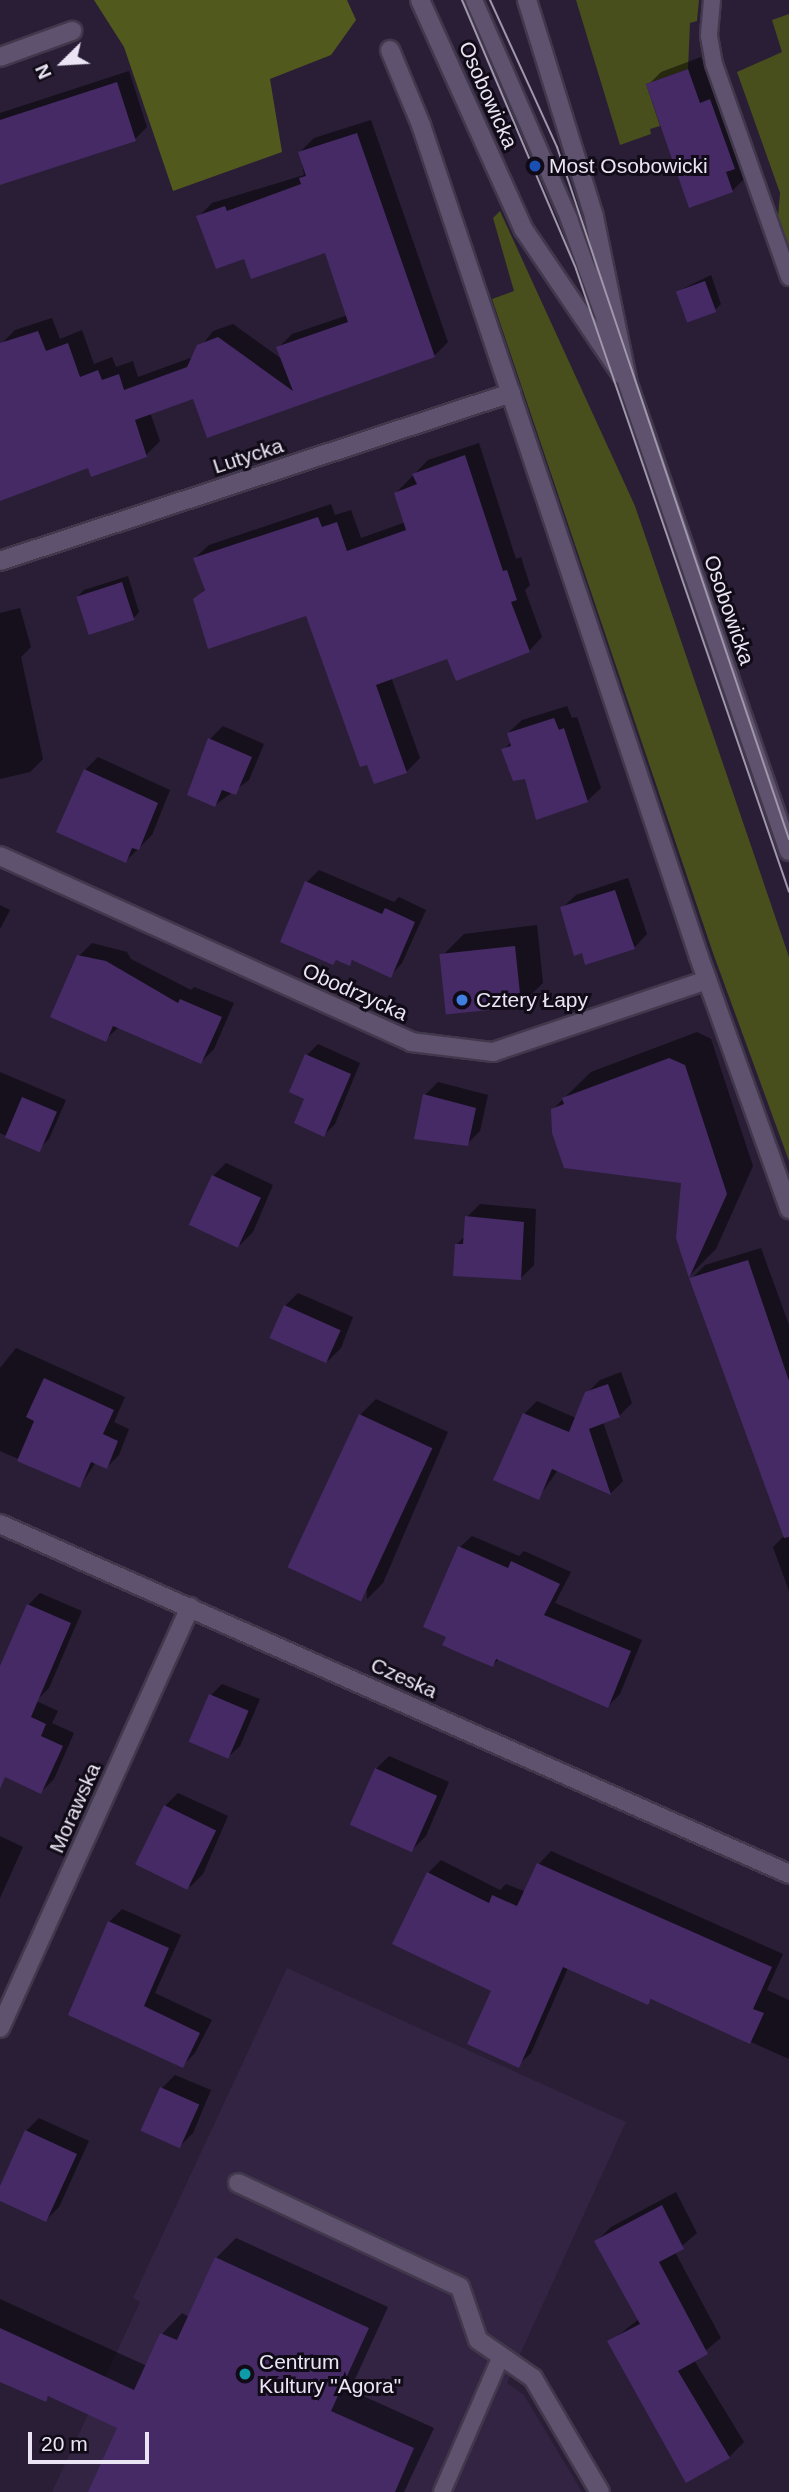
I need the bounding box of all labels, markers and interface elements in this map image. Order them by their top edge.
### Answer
north arrow [28,28,98,98]
street label: Osobowicka [453,38,523,152]
text: N [31,61,56,82]
place label: Most Osobowicki [549,153,708,179]
marker: Most Osobowicki [527,158,543,174]
street label: Lutycka [210,433,286,479]
street label: Osobowicka [698,552,760,668]
street label: Obodrzycka [299,958,411,1026]
place label: Cztery Łapy [476,987,588,1013]
marker: Cztery Łapy [454,992,470,1008]
street label: Czeska [367,1652,441,1704]
street label: Morawska [44,1759,106,1857]
place label: Centrum Kultury "Agora" [259,2349,401,2399]
marker: Centrum Kultury "Agora" [237,2366,253,2382]
scale bar [32,2418,152,2462]
text: 20 m [41,2432,88,2455]

